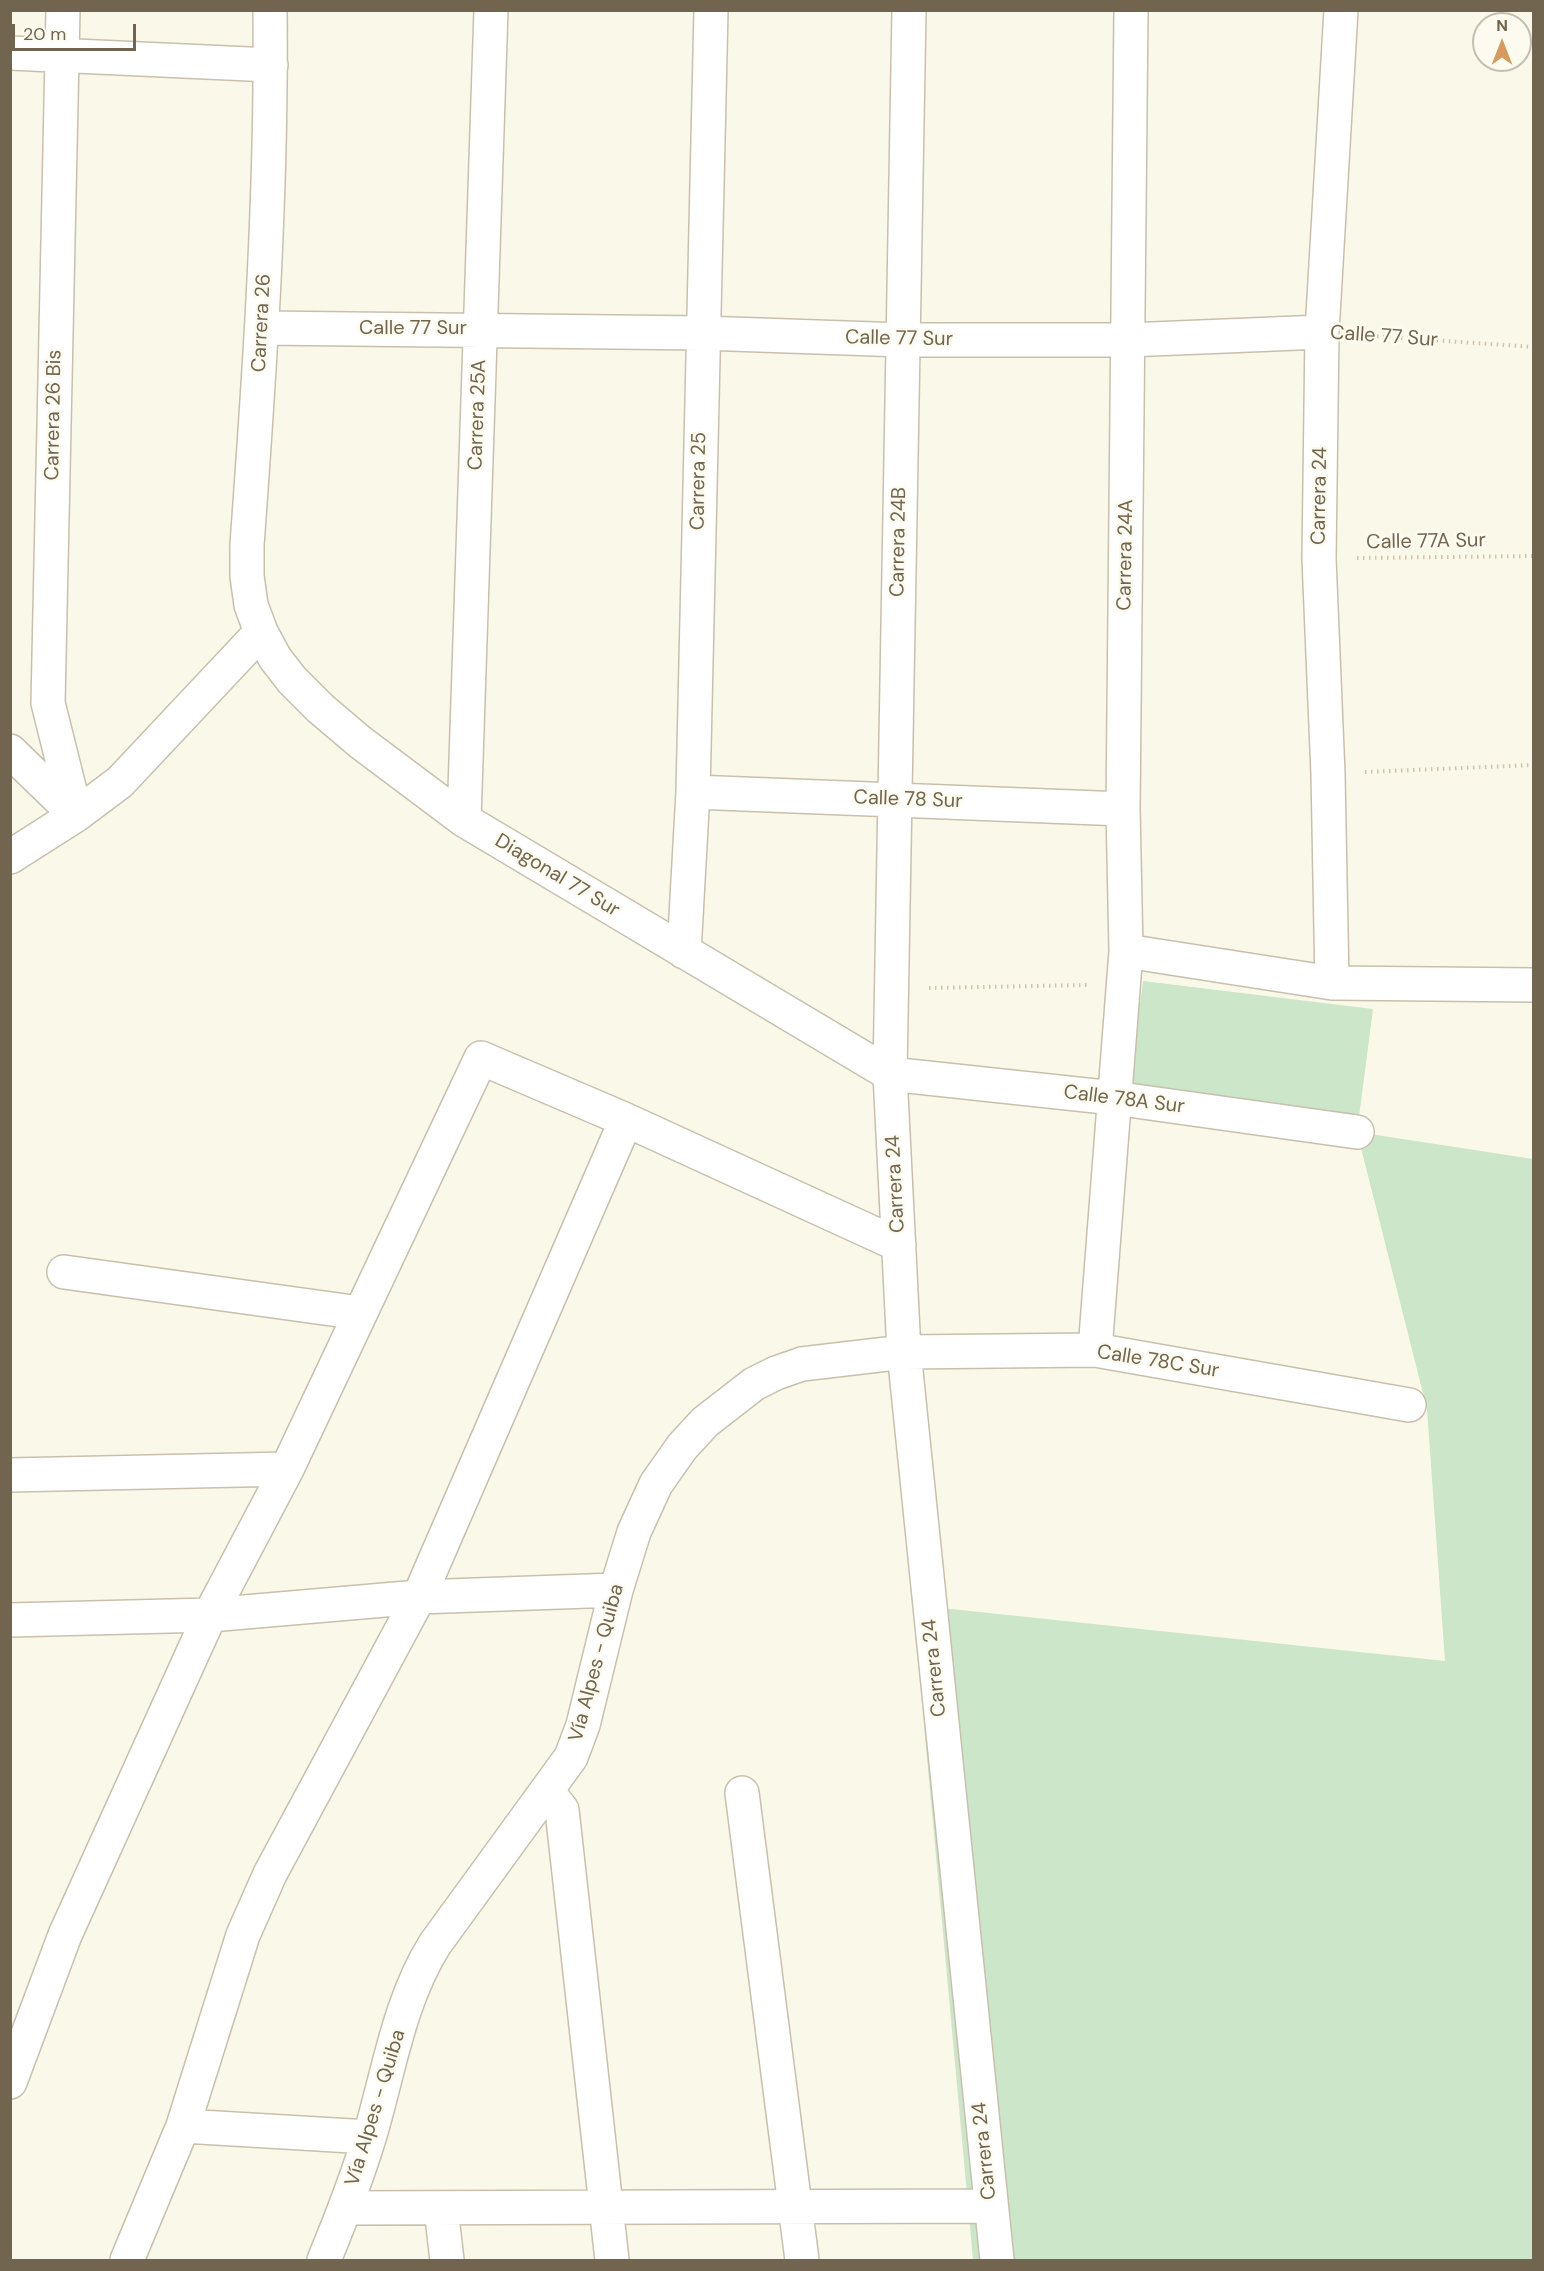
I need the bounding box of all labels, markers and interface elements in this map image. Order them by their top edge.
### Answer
scale bar [15,12,140,50]
north arrow [1472,12,1532,72]
text: N [1496,15,1508,36]
text: 20 m [23,22,66,46]
street label: Carrera 26 [247,273,277,373]
street label: Calle 77 Sur [359,317,467,341]
street label: Calle 77 Sur [1329,321,1439,353]
street label: Calle 77 Sur [845,326,953,352]
street label: Carrera 26 Bis [41,349,67,481]
street label: Carrera 25A [464,359,492,471]
street label: Carrera 25 [686,432,712,530]
street label: Carrera 24 [1307,447,1333,545]
street label: Carrera 24B [886,487,912,597]
street label: Carrera 24A [1113,499,1139,611]
street label: Calle 77A Sur [1366,529,1486,555]
street label: Calle 78 Sur [853,786,963,814]
street label: Diagonal 77 Sur [490,829,624,923]
street label: Calle 78A Sur [1062,1081,1186,1119]
street label: Carrera 24 [881,1134,911,1234]
street label: Calle 78C Sur [1095,1340,1221,1384]
street label: Vía Alpes - Quiba [564,1582,630,1744]
street label: Carrera 24 [918,1618,952,1718]
street label: Vía Alpes - Quiba [341,2027,411,2189]
street label: Carrera 24 [968,2101,1002,2201]

